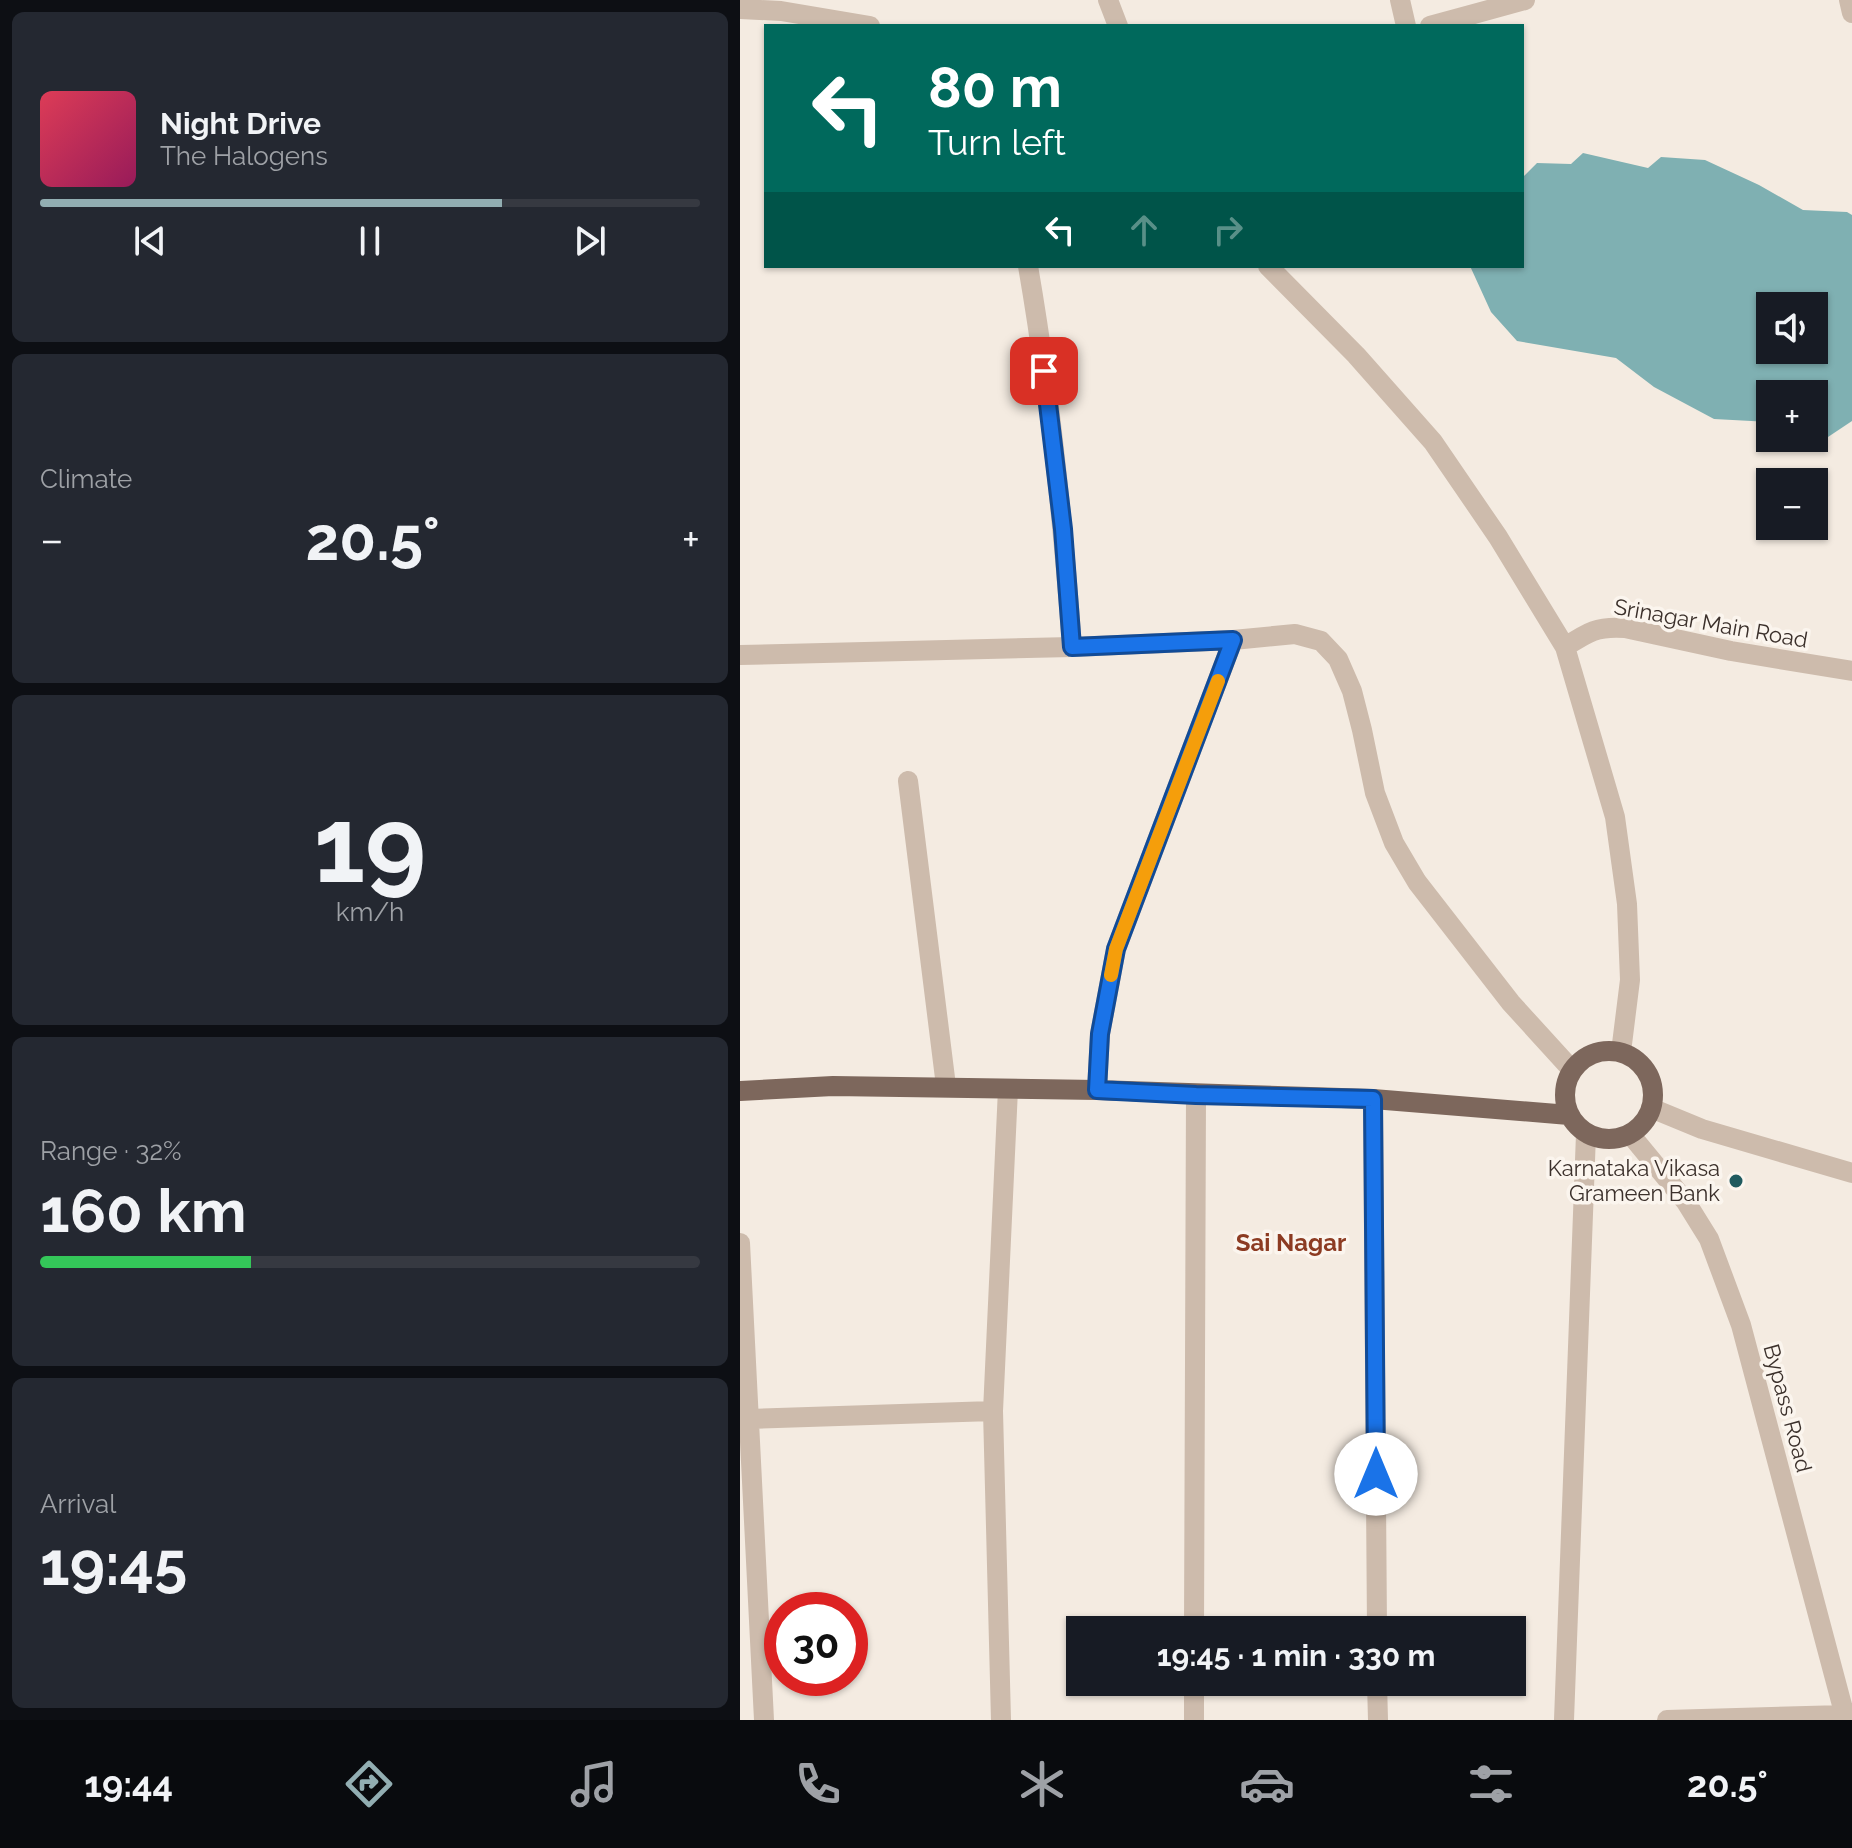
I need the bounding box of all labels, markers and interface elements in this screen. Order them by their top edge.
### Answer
text: 80 m [928,54,1062,120]
icon: left [796,56,900,160]
text: Night Drive [160,106,321,141]
text: Turn left [928,121,1066,163]
text: The Halogens [160,141,328,171]
icon: left [1038,208,1082,252]
icon: ahead [1122,208,1166,252]
icon: right [1206,208,1250,252]
icon: previous [128,219,172,263]
icon: pause [348,219,392,263]
icon: next [568,219,612,263]
map controls [1756,292,1828,540]
button: sound [1756,292,1828,364]
pin [1010,337,1078,405]
icon: arrive [1022,349,1066,393]
button: + [1756,380,1828,452]
text: Climate [40,464,132,494]
button: − [1756,468,1828,540]
text: 20.5° [305,504,440,574]
text: − [40,514,64,565]
text: + [682,514,700,565]
street label: Srinagar Main Road [1612,593,1810,653]
text: 19 [314,784,426,906]
text: km/h [336,897,404,927]
text: Range · 32% [40,1136,182,1166]
place label: Karnataka Vikasa Grameen Bank [1548,1155,1720,1206]
marker: Karnataka Vikasa Grameen Bank [1727,1172,1745,1190]
text: 160 km [40,1176,247,1246]
district label: Sai Nagar [1236,1228,1346,1257]
street label: Bypass Road [1758,1341,1818,1475]
position arrow [1334,1432,1418,1516]
text: Arrival [40,1489,116,1519]
text: 19:45 [40,1529,187,1599]
speed limit sign: 30 [764,1592,868,1696]
text: 19:45 · 1 min · 330 m [1157,1638,1435,1673]
icon: directions [341,1756,397,1812]
icon: music [566,1756,622,1812]
icon: phone [790,1756,846,1812]
icon: climate [1014,1756,1070,1812]
icon: car [1239,1756,1295,1812]
icon: filters [1463,1756,1519,1812]
text: 19:44 [84,1763,173,1805]
text: 20.5° [1687,1763,1768,1805]

